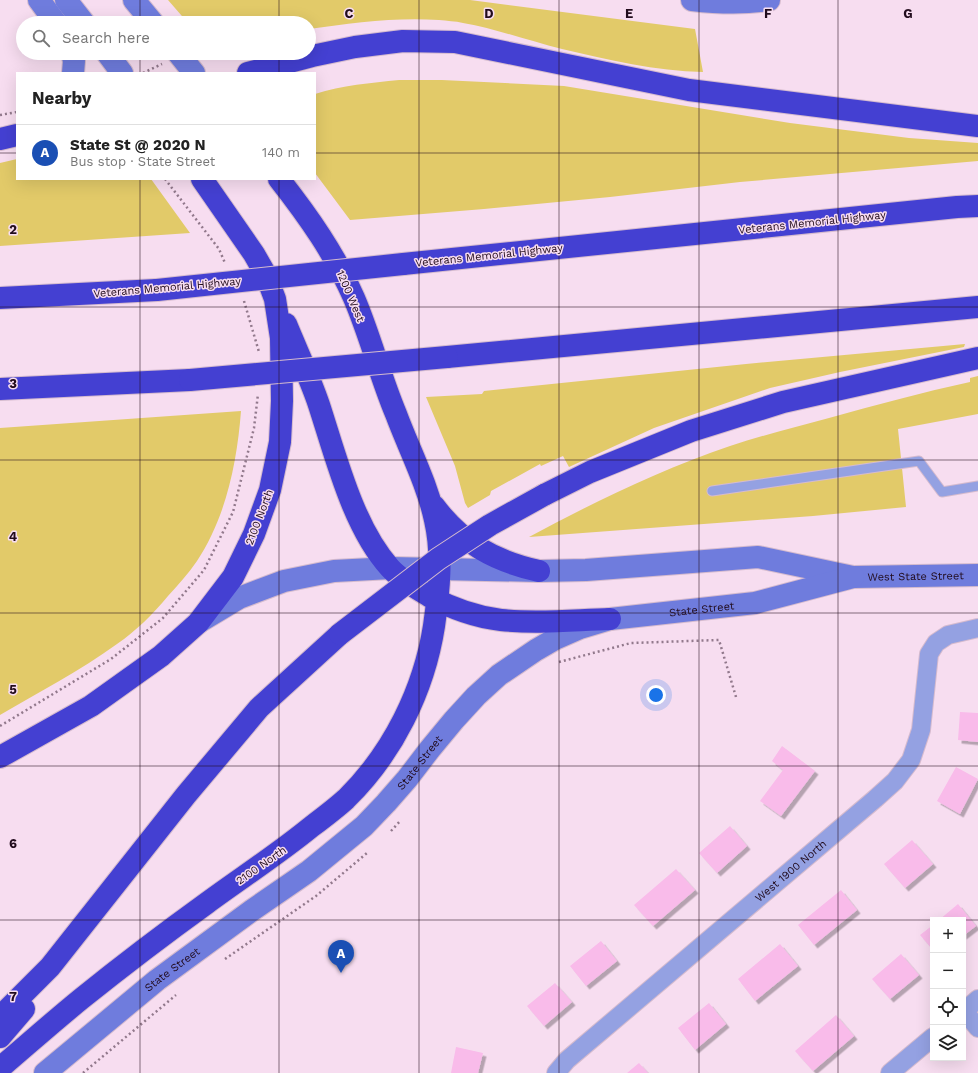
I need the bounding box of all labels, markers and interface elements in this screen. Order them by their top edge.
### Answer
text: C [345,6,354,21]
text: D [484,6,494,21]
text: E [625,6,633,21]
text: F [764,6,772,21]
text: G [903,6,913,21]
search box [16,16,316,60]
icon: search [30,27,52,49]
text: Search here [62,29,150,47]
text: Nearby [32,88,91,108]
text: State St @ 2020 N [70,136,206,154]
text: A [41,145,49,160]
text: 140 m [262,145,300,160]
text: Bus stop · State Street [70,154,215,169]
street label: Veterans Memorial Highway [738,208,887,237]
text: 2 [9,222,17,237]
street label: Veterans Memorial Highway [415,241,564,270]
street label: 1200 West [334,268,367,324]
street label: Veterans Memorial Highway [93,275,242,300]
text: 3 [9,376,17,391]
street label: 2100 North [243,488,276,547]
text: 4 [9,529,18,544]
street label: West State Street [867,569,964,584]
street label: State Street [668,599,735,619]
text: 5 [9,682,17,697]
your location [646,685,666,705]
street label: State Street [394,733,446,793]
text: 6 [9,836,17,851]
street label: West 1900 North [753,837,829,905]
street label: 2100 North [234,843,289,887]
map controls [930,917,966,1061]
button: + [930,917,966,953]
pin: A [328,940,354,973]
street label: State Street [142,945,203,995]
button: − [930,953,966,989]
text: 7 [9,989,17,1004]
button: locate [930,989,966,1025]
button: layers [930,1025,966,1061]

